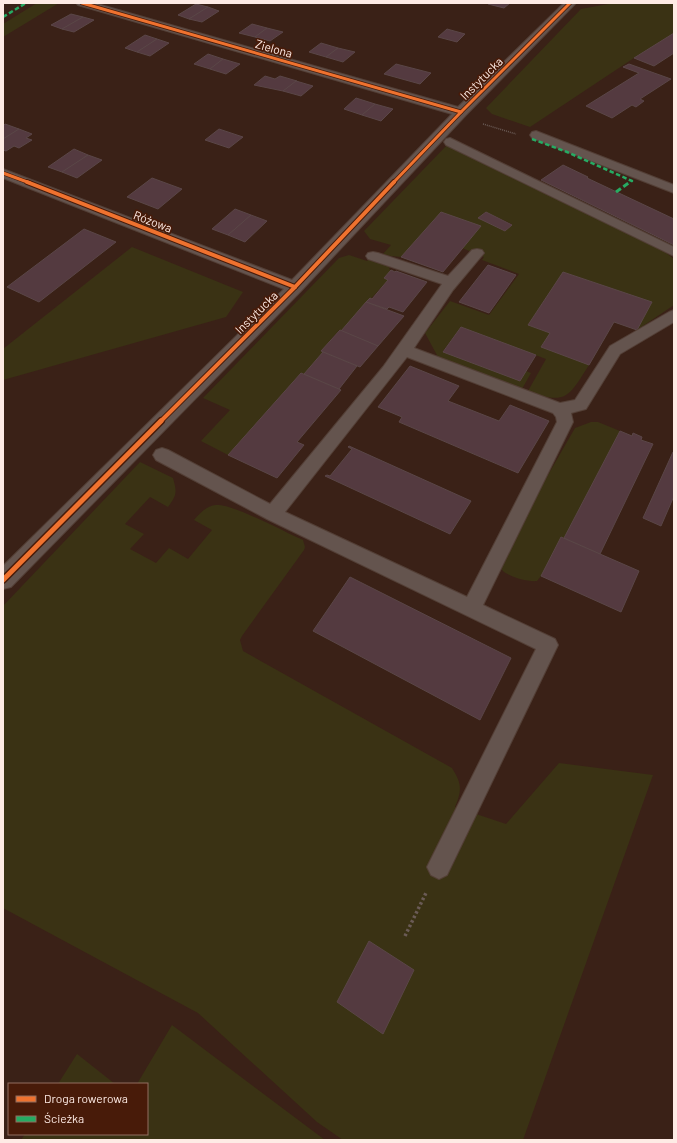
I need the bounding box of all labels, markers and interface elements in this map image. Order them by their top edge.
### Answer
street label: Zielona [254,36,294,60]
street label: Instytucka [457,54,505,102]
street label: Różowa [132,207,174,235]
street label: Instytucka [232,288,280,336]
legend [8,1083,148,1135]
text: Droga rowerowa [44,1091,128,1105]
text: Ścieżka [44,1111,84,1125]

